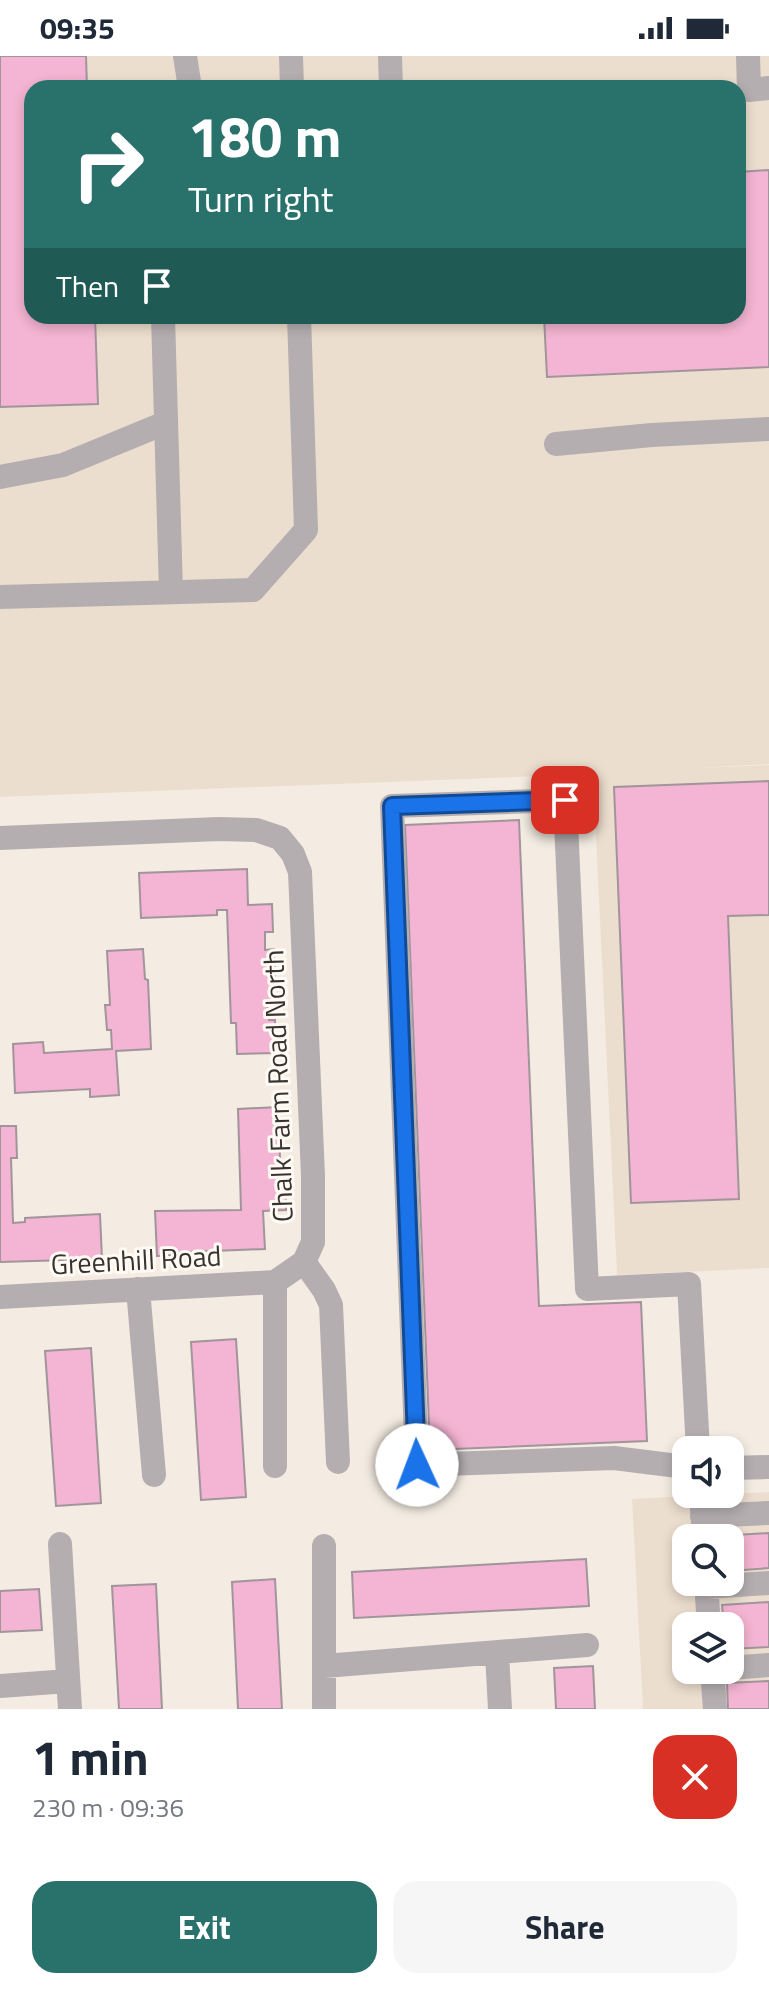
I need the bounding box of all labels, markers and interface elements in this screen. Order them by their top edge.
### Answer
text: 09:35 [40,5,115,51]
text: 180 m [188,94,341,179]
icon: right [56,112,160,216]
text: Turn right [188,171,333,226]
text: Then [56,263,119,309]
icon: arrive [135,264,179,308]
pin [531,766,599,834]
icon: arrive [543,778,587,822]
street label: Chalk Farm Road North [251,949,304,1223]
street label: Greenhill Road [50,1234,222,1285]
position arrow [375,1423,459,1507]
map controls [672,1436,744,1684]
button: sound [672,1436,744,1508]
button: search [672,1524,744,1596]
button: layers [672,1612,744,1684]
text: 1 min [32,1721,149,1794]
button: close [653,1735,737,1819]
text: 230 m · 09:36 [32,1788,184,1827]
button: Exit [32,1881,377,1973]
button: Share [393,1881,737,1973]

